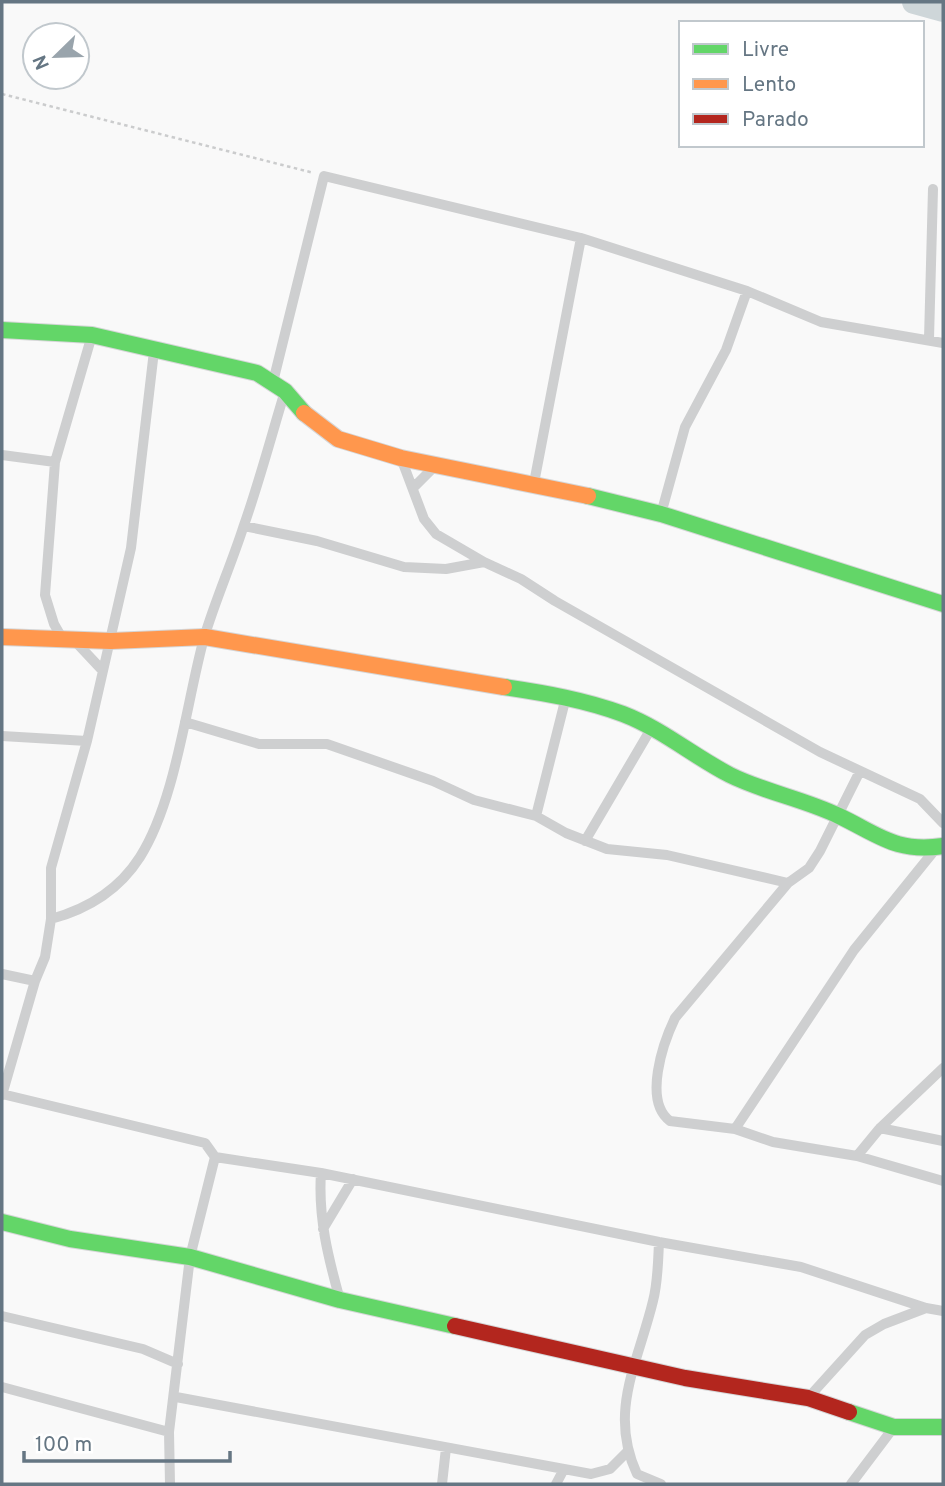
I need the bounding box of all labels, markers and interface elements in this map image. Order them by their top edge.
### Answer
north arrow [21,21,91,91]
legend [679,21,924,147]
text: Livre [742,37,789,64]
text: N [28,51,56,73]
text: Lento [742,72,796,99]
text: Parado [742,107,809,134]
scale bar [24,1420,231,1464]
text: 100 m [35,1432,92,1459]

